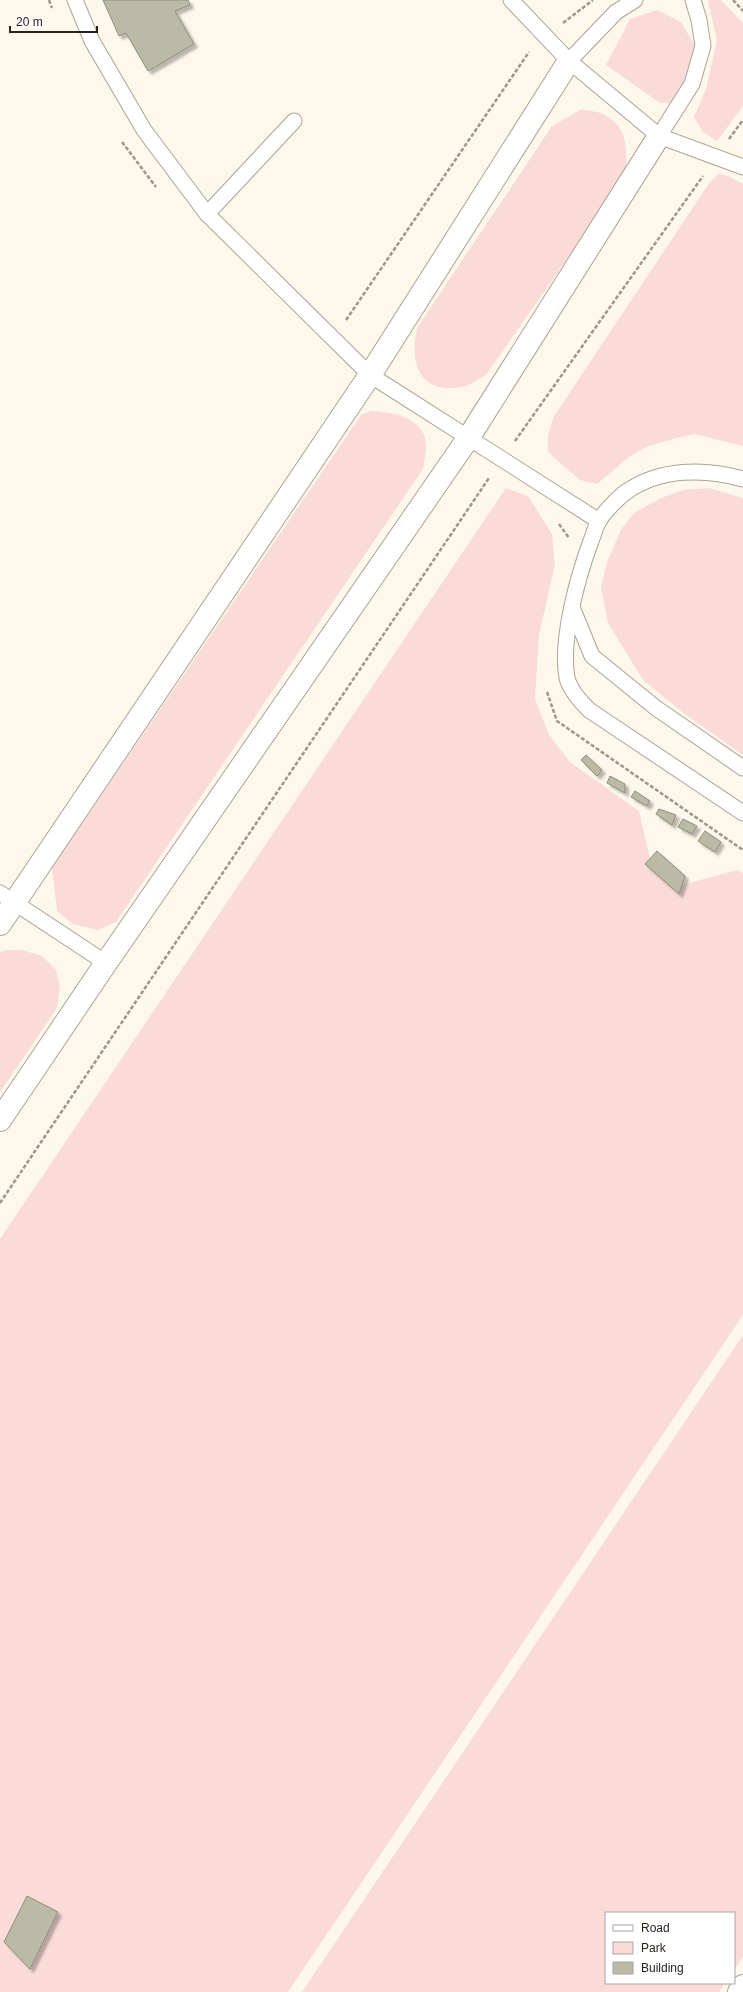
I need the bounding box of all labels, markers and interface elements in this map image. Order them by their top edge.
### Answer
scale bar [10,8,97,34]
text: 20 m [16,15,43,29]
legend [605,1912,735,1984]
text: Road [641,1921,670,1935]
text: Park [641,1941,667,1955]
text: Building [641,1961,684,1975]

